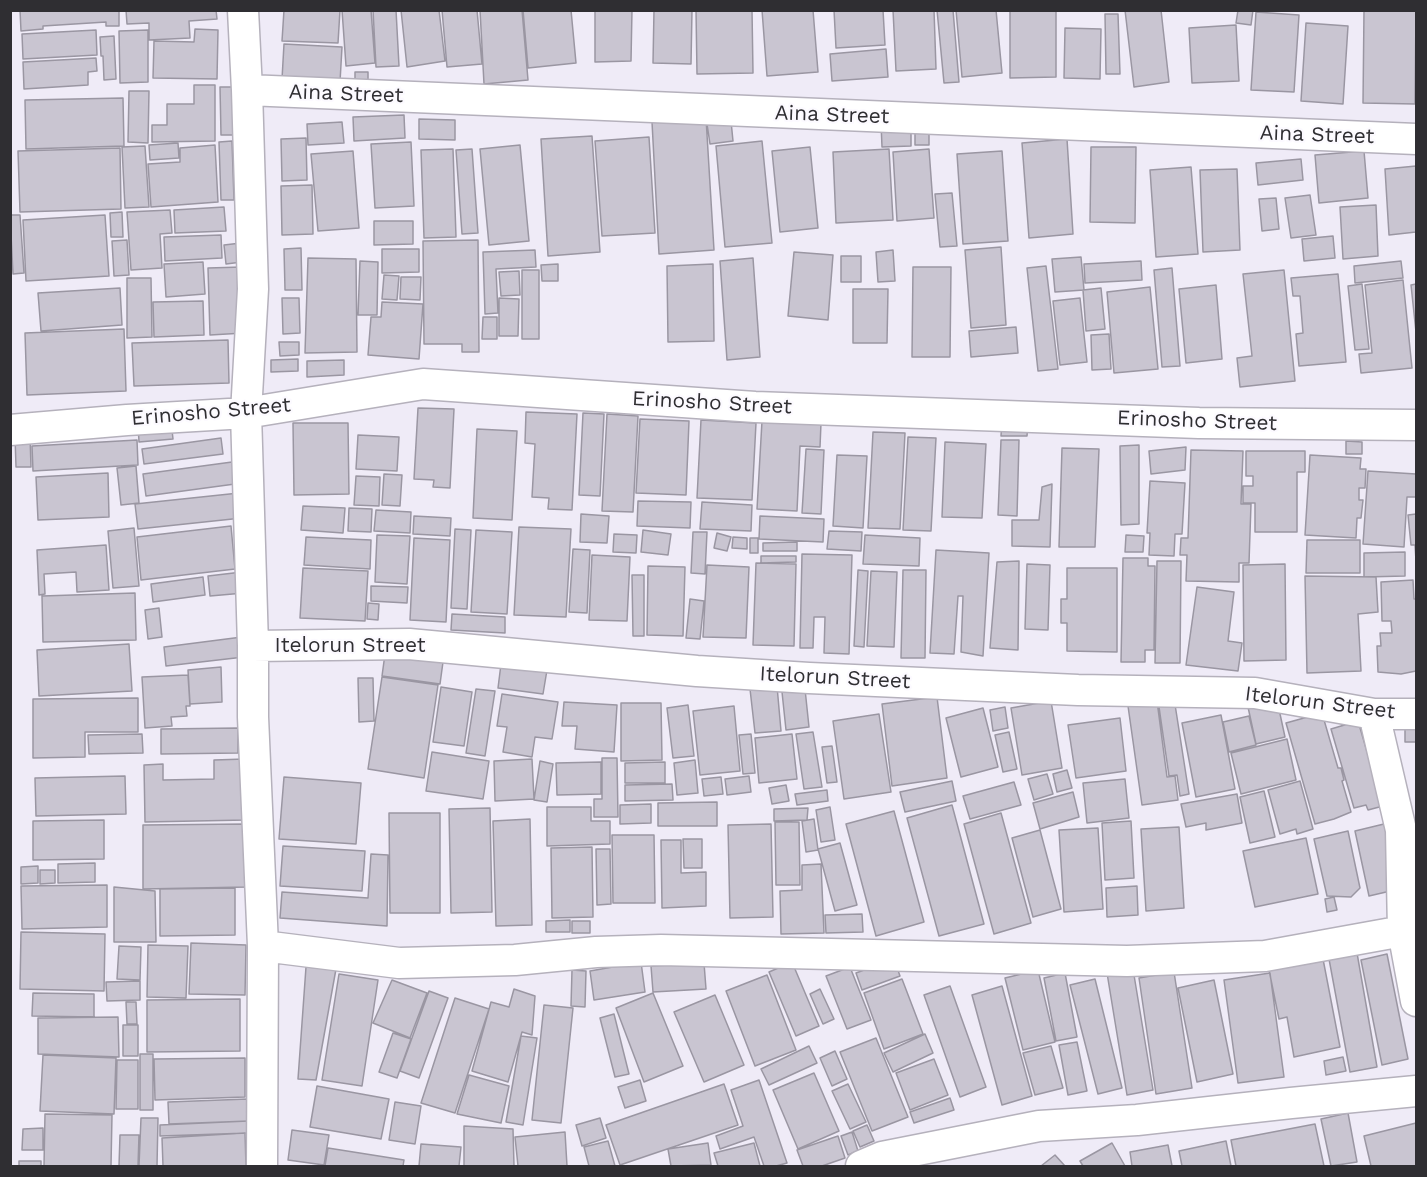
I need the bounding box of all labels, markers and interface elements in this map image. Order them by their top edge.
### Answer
street label: Aina Street [288,79,404,109]
street label: Aina Street [774,100,890,130]
street label: Aina Street [1259,120,1375,150]
street label: Erinosho Street [631,386,793,420]
street label: Erinosho Street [130,392,292,432]
street label: Erinosho Street [1117,406,1277,436]
street label: Itelorun Street [274,633,426,659]
street label: Itelorun Street [759,661,911,695]
street label: Itelorun Street [1244,681,1396,725]

